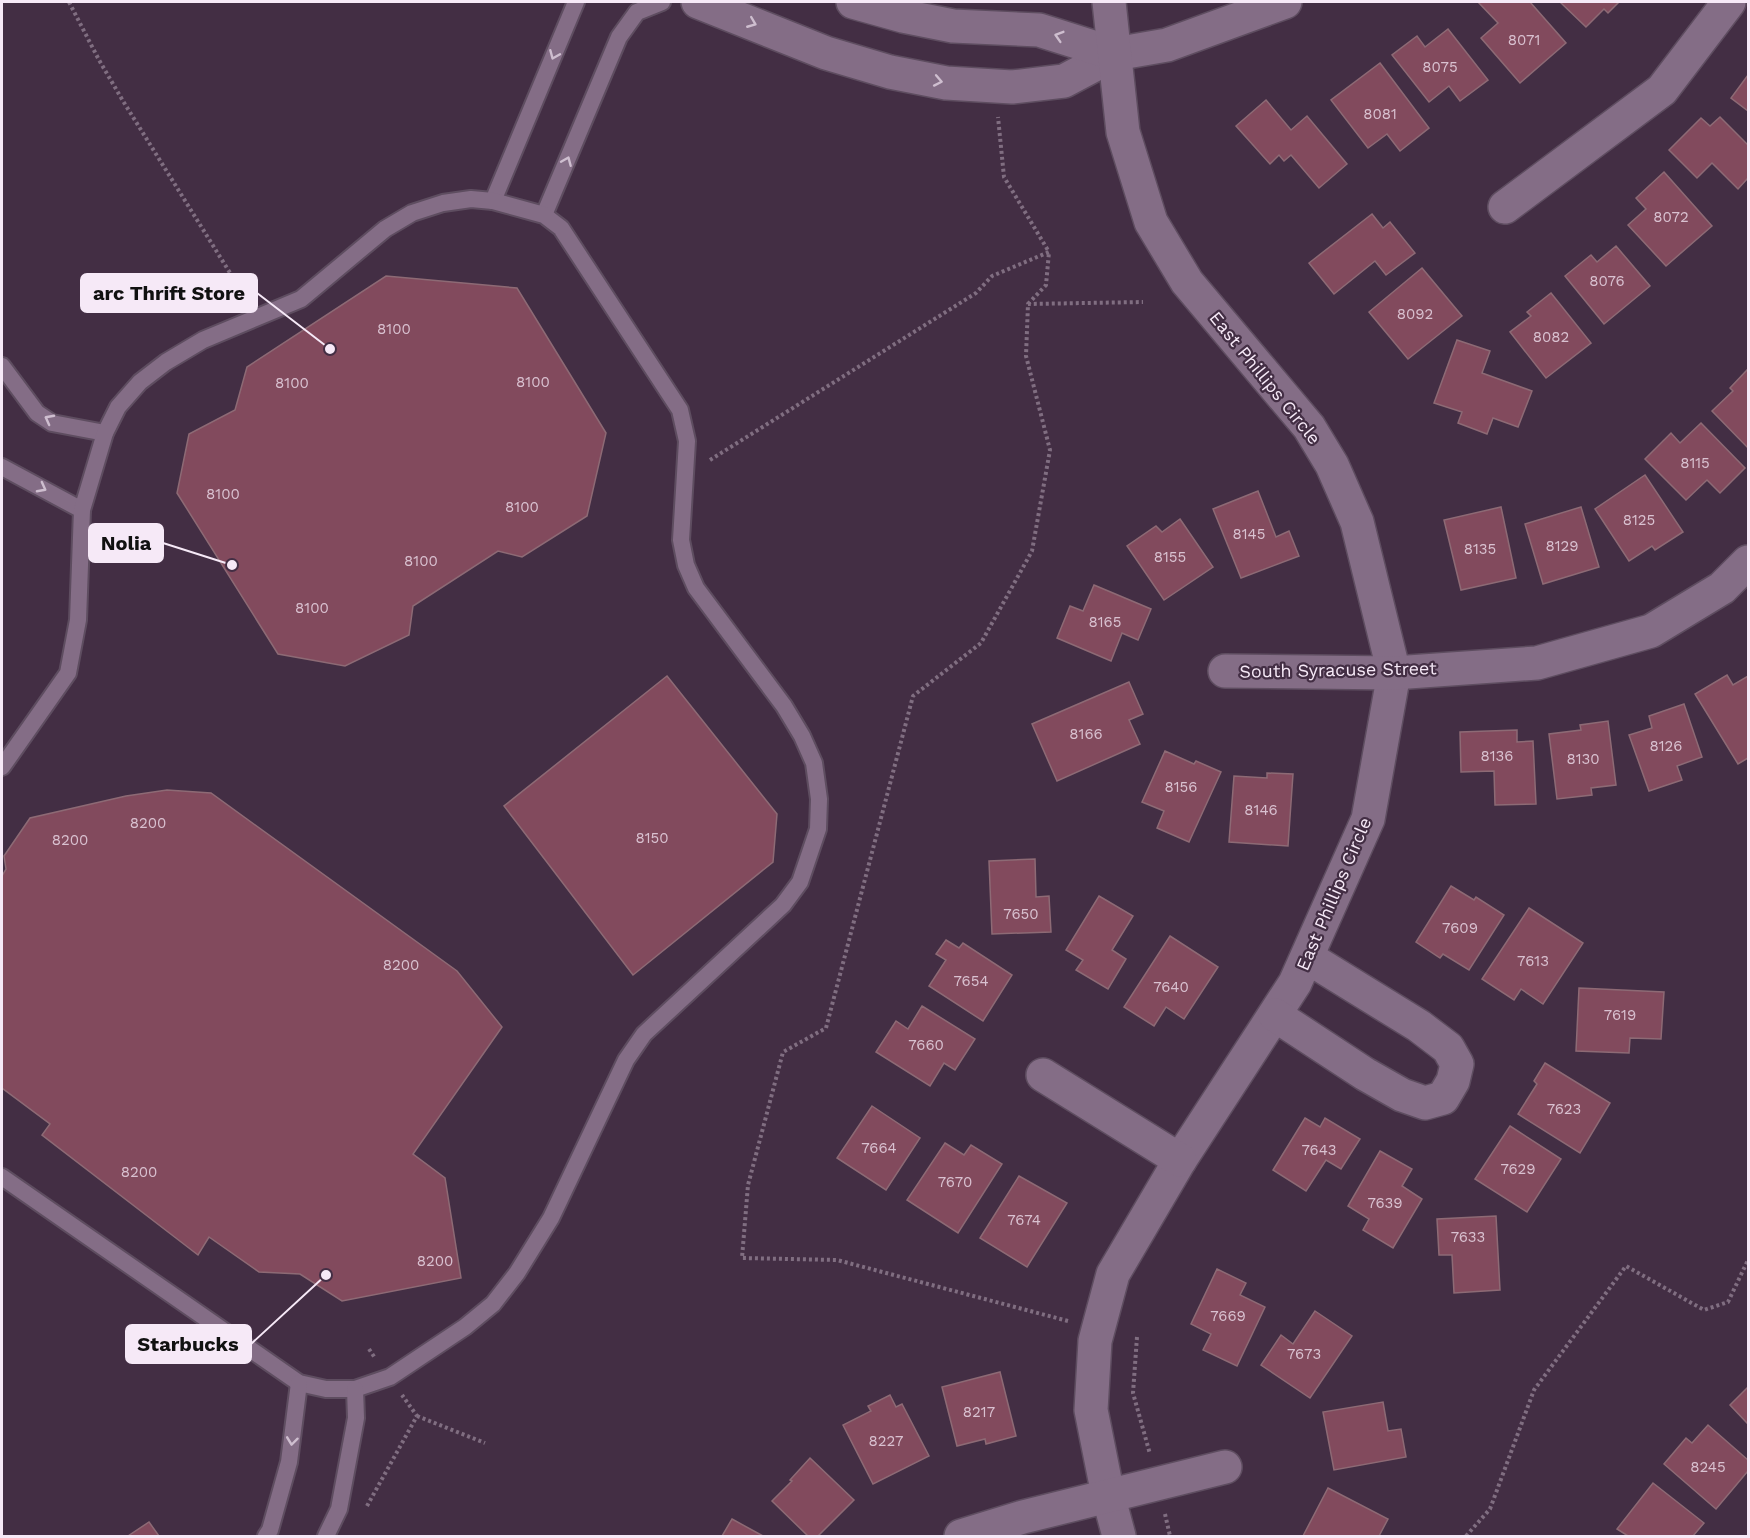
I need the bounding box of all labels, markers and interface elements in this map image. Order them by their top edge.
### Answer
one-way arrow [746,16,757,28]
one-way arrow [1054,31,1065,43]
house number: 8071 [1508,31,1540,49]
one-way arrow [549,49,561,60]
house number: 8075 [1422,58,1458,76]
one-way arrow [933,74,943,87]
house number: 8081 [1363,105,1397,123]
one-way arrow [559,156,571,167]
house number: 8072 [1653,208,1689,226]
house number: 8076 [1589,272,1625,290]
callout: arc Thrift Store [81,274,257,312]
text: arc Thrift Store [93,281,245,305]
house number: 8092 [1397,305,1433,323]
street label: East Phillips Circle [1205,307,1325,448]
house number: 8100 [377,320,411,338]
house number: 8082 [1533,328,1569,346]
house number: 8100 [516,373,550,391]
house number: 8100 [275,374,309,392]
one-way arrow [45,415,55,426]
house number: 8115 [1680,454,1710,472]
one-way arrow [35,481,46,492]
house number: 8100 [206,485,240,503]
house number: 8100 [505,498,539,516]
house number: 8125 [1623,511,1655,529]
callout: Nolia [89,524,163,562]
house number: 8145 [1233,525,1266,543]
text: Nolia [101,531,152,555]
house number: 8129 [1545,537,1579,555]
house number: 8135 [1464,540,1496,558]
house number: 8155 [1154,548,1186,566]
house number: 8100 [404,552,438,570]
house number: 8100 [295,599,329,617]
house number: 8165 [1089,613,1121,631]
street label: South Syracuse Street [1239,657,1437,682]
house number: 8166 [1069,725,1103,743]
house number: 8126 [1650,737,1682,755]
house number: 8136 [1481,747,1513,765]
house number: 8130 [1566,750,1600,768]
house number: 8156 [1165,778,1197,796]
house number: 8146 [1244,801,1278,819]
house number: 8200 [130,814,166,832]
street label: East Phillips Circle [1292,814,1375,974]
house number: 8150 [635,829,669,847]
house number: 8200 [52,831,88,849]
house number: 7650 [1003,905,1039,923]
house number: 7609 [1442,919,1478,937]
house number: 7613 [1517,952,1549,970]
house number: 8200 [383,956,419,974]
house number: 7654 [953,972,989,990]
house number: 7640 [1153,978,1189,996]
house number: 7619 [1604,1006,1636,1024]
house number: 7660 [908,1036,944,1054]
house number: 7623 [1547,1100,1581,1118]
house number: 7664 [861,1139,897,1157]
house number: 7643 [1301,1141,1337,1159]
house number: 7629 [1500,1160,1536,1178]
house number: 8200 [121,1163,157,1181]
house number: 7670 [938,1173,972,1191]
house number: 7639 [1367,1194,1403,1212]
house number: 7674 [1007,1211,1041,1229]
house number: 7633 [1451,1228,1485,1246]
house number: 8200 [417,1252,453,1270]
house number: 7669 [1210,1307,1246,1325]
callout: Starbucks [126,1325,251,1363]
text: Starbucks [137,1332,239,1356]
house number: 7673 [1287,1345,1321,1363]
house number: 8217 [963,1403,995,1421]
house number: 8227 [869,1432,903,1450]
one-way arrow [286,1437,298,1446]
house number: 8245 [1690,1458,1726,1476]

